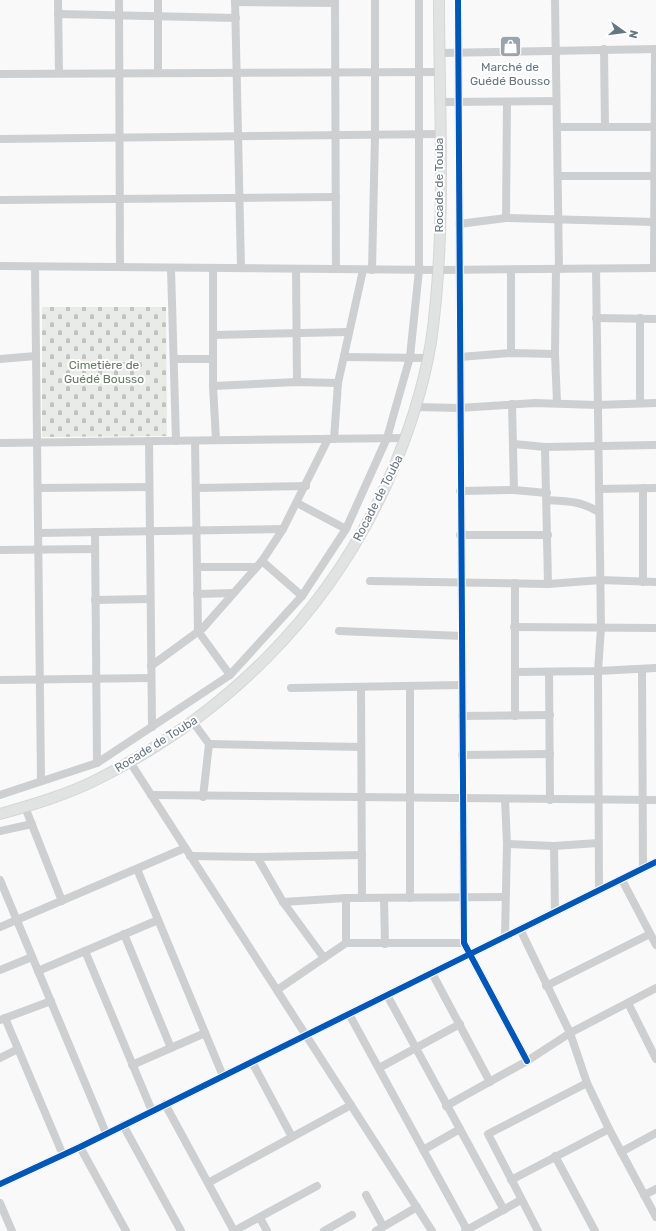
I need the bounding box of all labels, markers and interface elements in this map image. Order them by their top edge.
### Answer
north arrow [604,12,644,52]
text: N [626,29,640,40]
shop icon: Marché de Guédé Bousso [497,33,523,59]
place label: Marché de Guédé Bousso [470,60,550,88]
street label: Rocade de Touba [432,138,446,232]
park label: Cimetière de Guédé Bousso [64,358,144,386]
street label: Rocade de Touba [350,453,406,543]
street label: Rocade de Touba [112,713,200,775]

